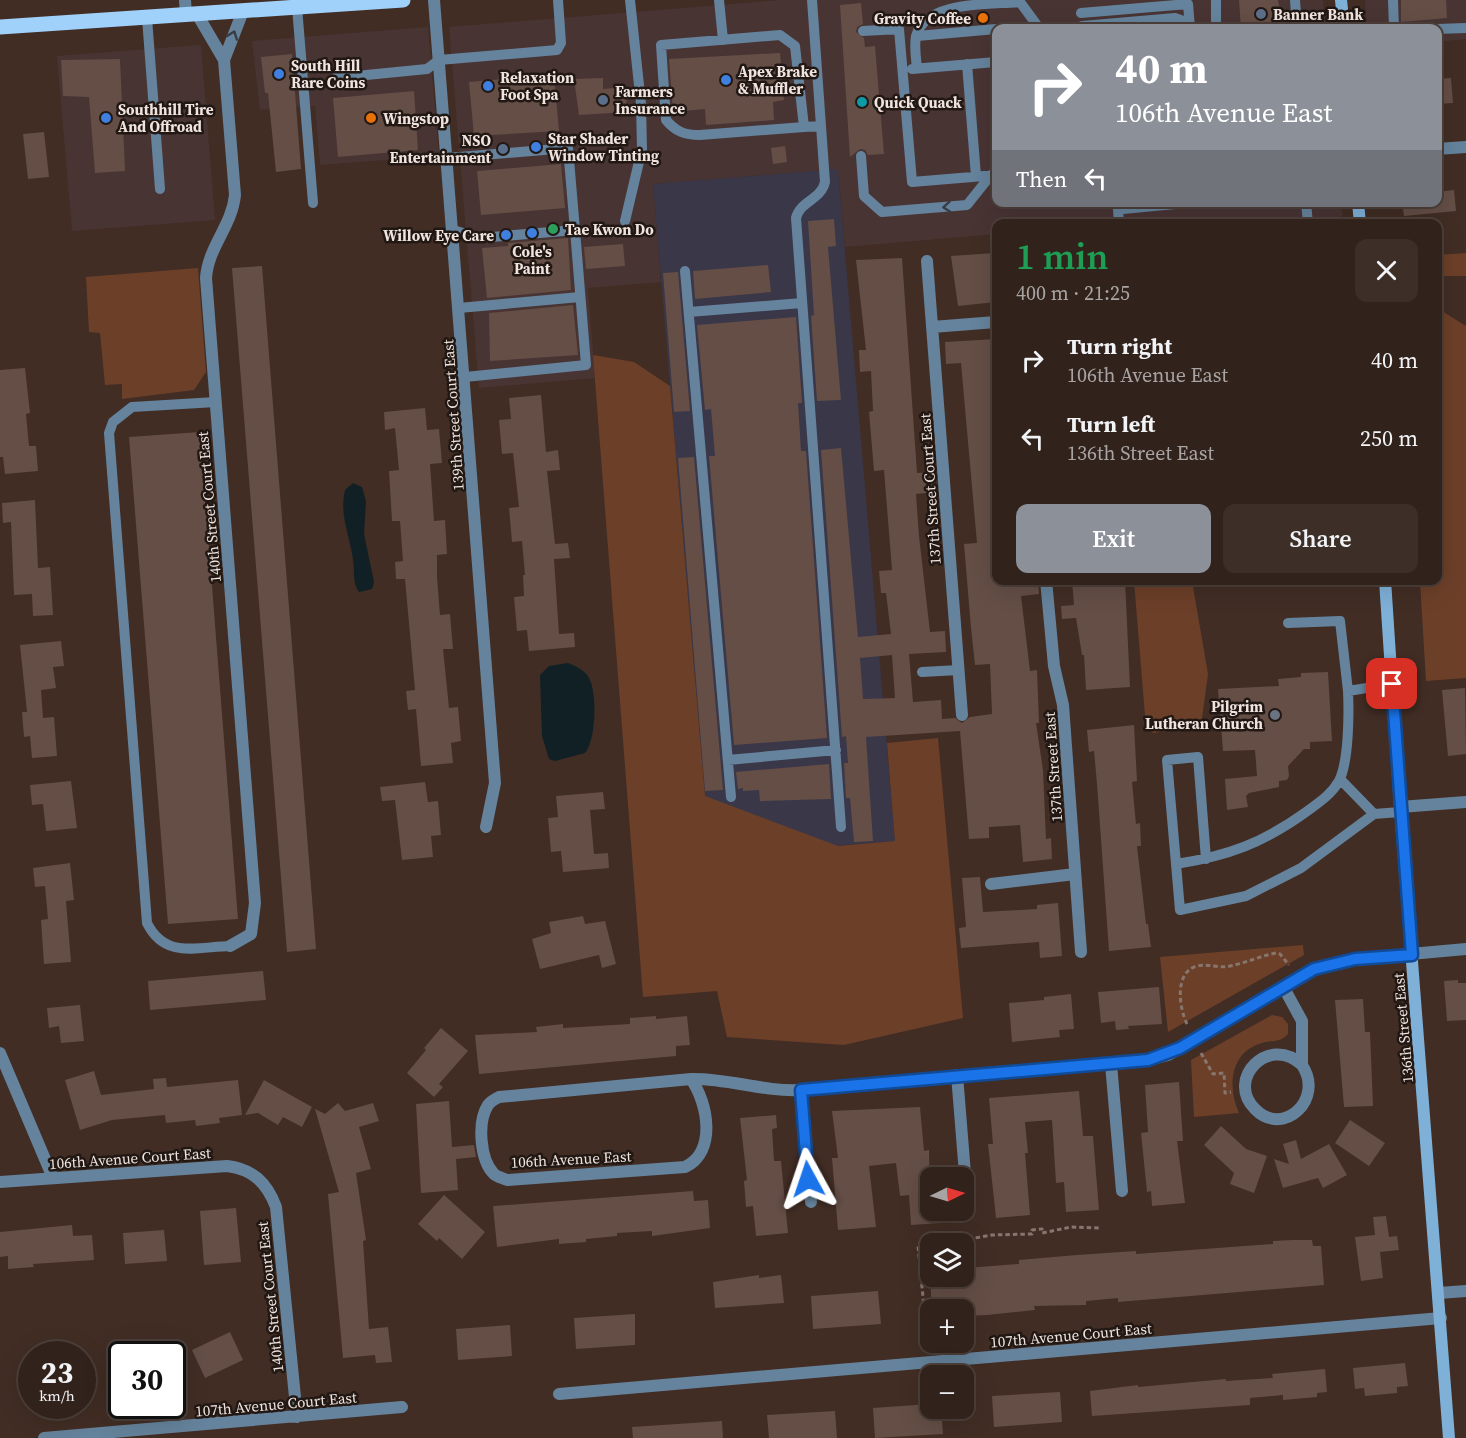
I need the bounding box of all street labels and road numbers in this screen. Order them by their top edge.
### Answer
street label: 139th Street Court East [437,339,469,491]
street label: 137th Street Court East [914,413,946,565]
street label: 140th Street Court East [192,430,226,583]
street label: 137th Street East [1039,711,1067,823]
street label: 136th Street East [1388,972,1418,1084]
street label: 106th Avenue Court East [48,1142,212,1174]
street label: 106th Avenue East [510,1145,632,1173]
street label: 140th Street Court East [252,1220,288,1373]
street label: 107th Avenue Court East [989,1317,1153,1353]
street label: 107th Avenue Court East [194,1386,358,1422]

